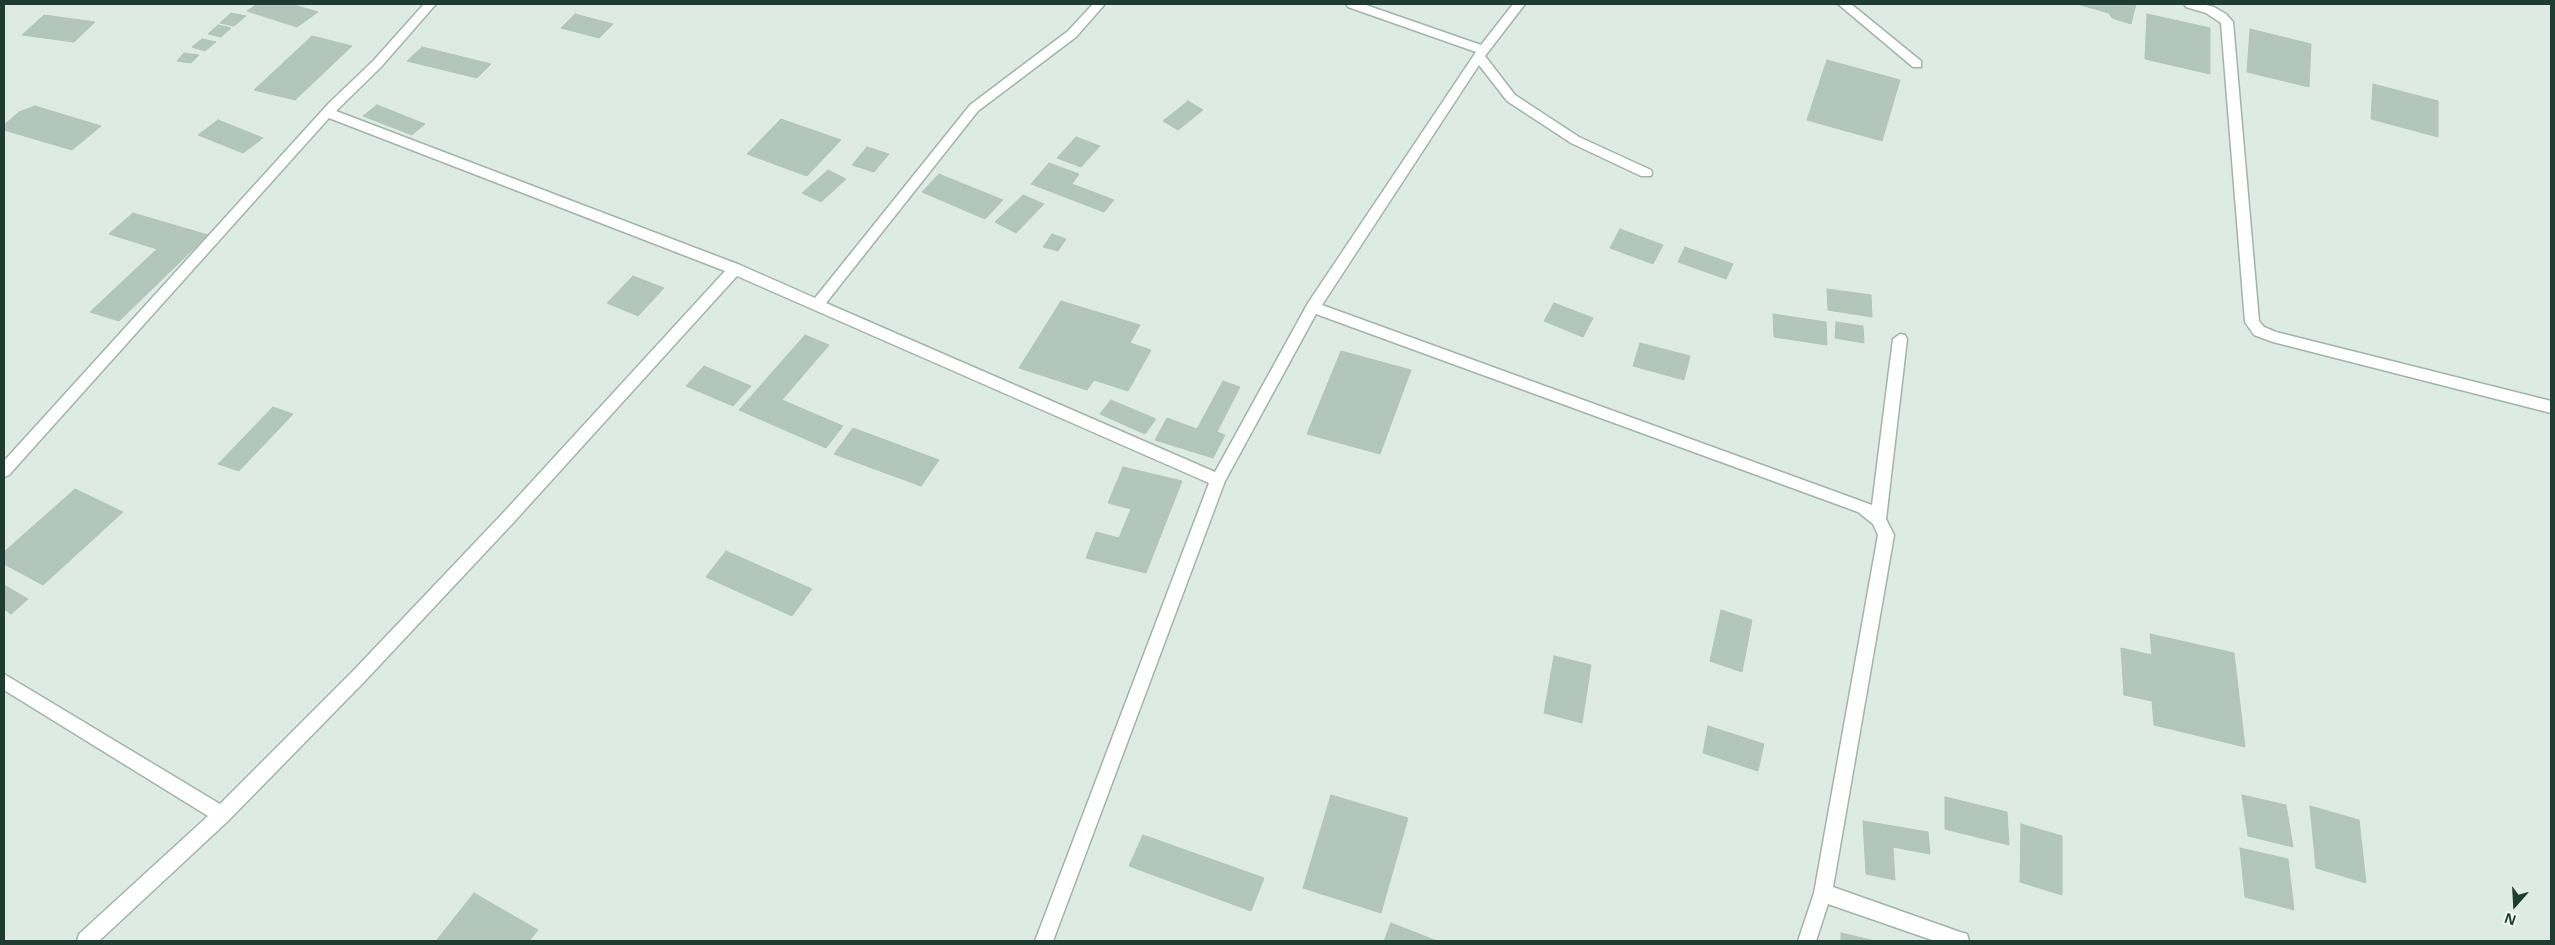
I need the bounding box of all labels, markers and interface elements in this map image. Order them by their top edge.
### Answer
north arrow [2490,880,2540,930]
text: N [2501,909,2518,930]

